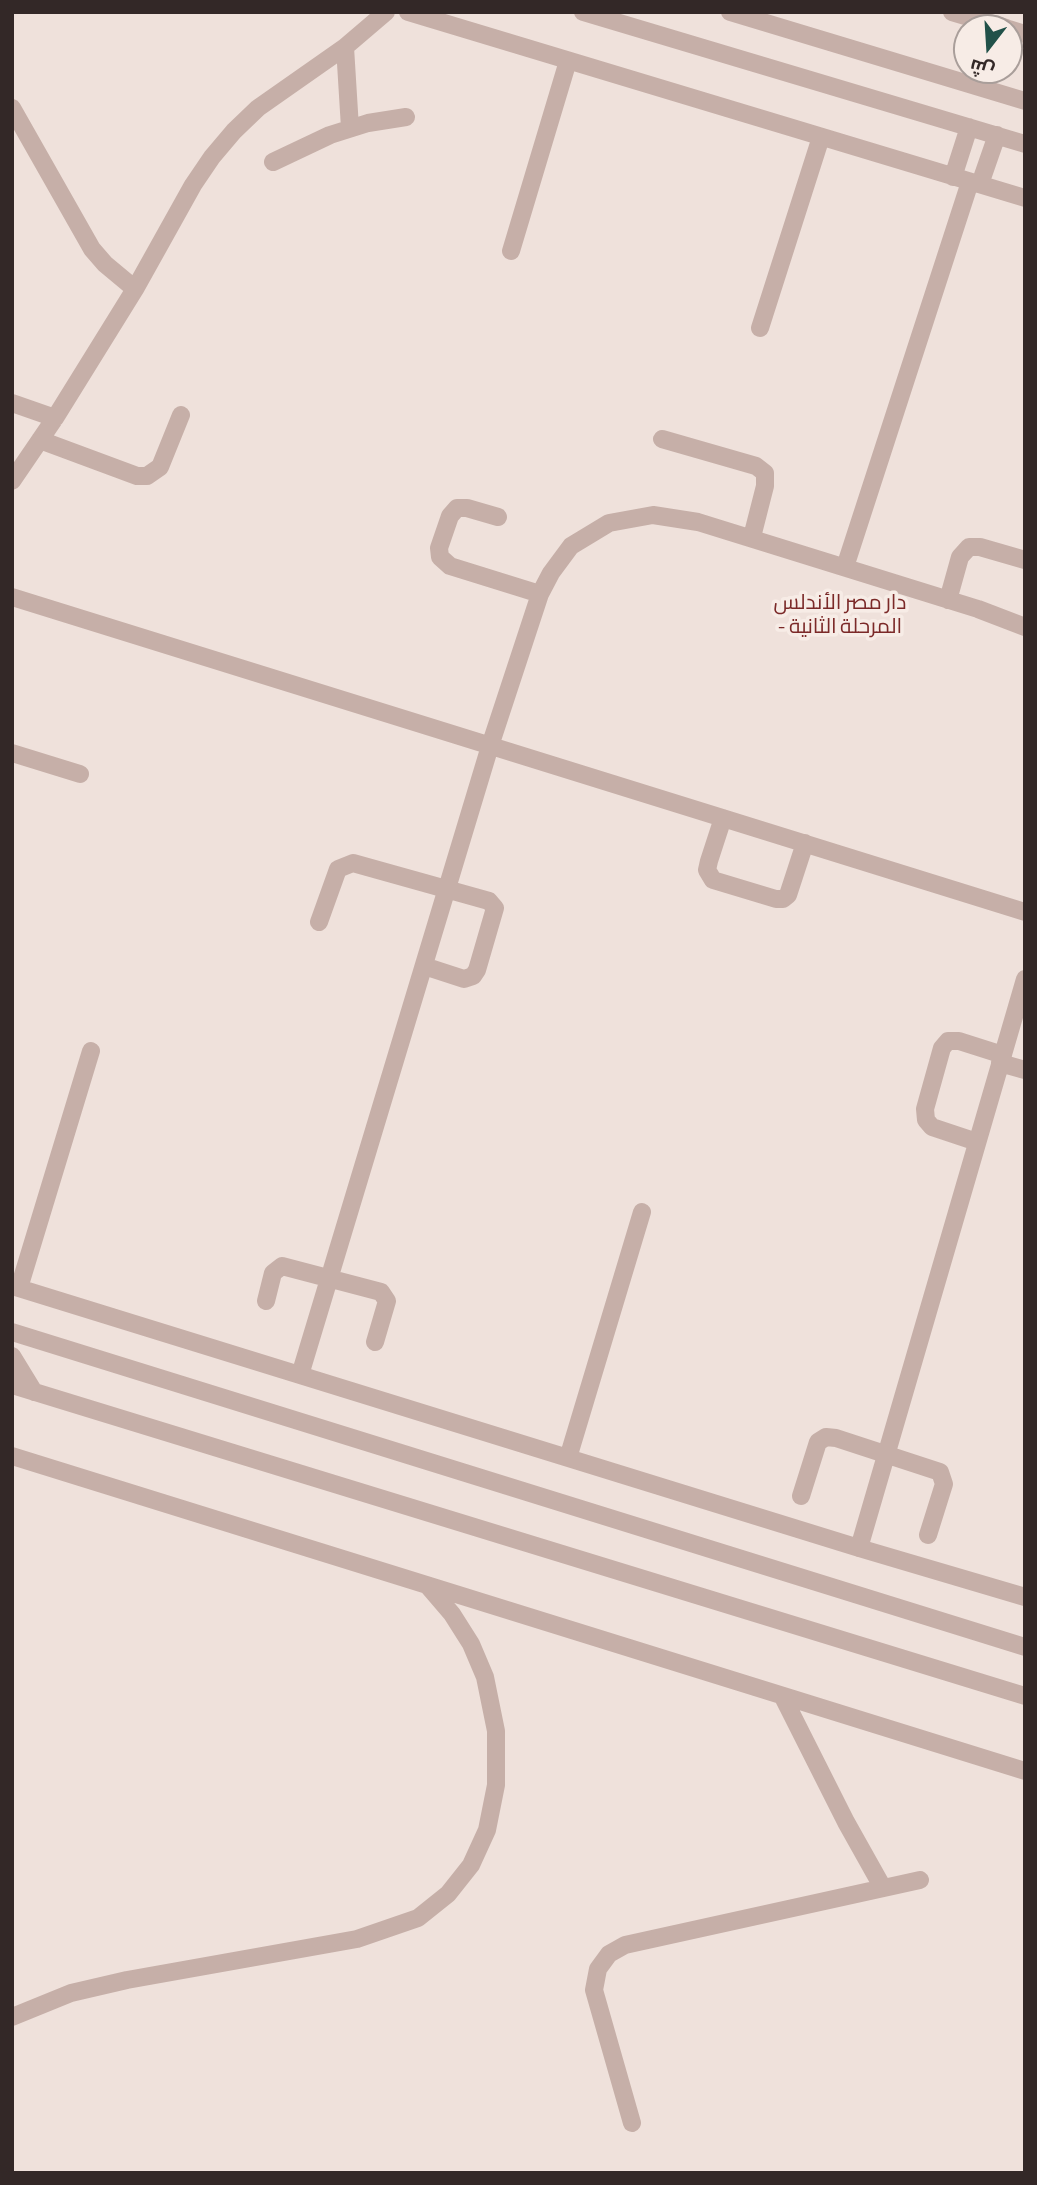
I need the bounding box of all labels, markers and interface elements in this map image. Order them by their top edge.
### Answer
north arrow [953,14,1023,84]
text: ش [967,53,997,82]
district label: دار مصر الأندلس - المرحلة الثانية [774,591,906,641]

